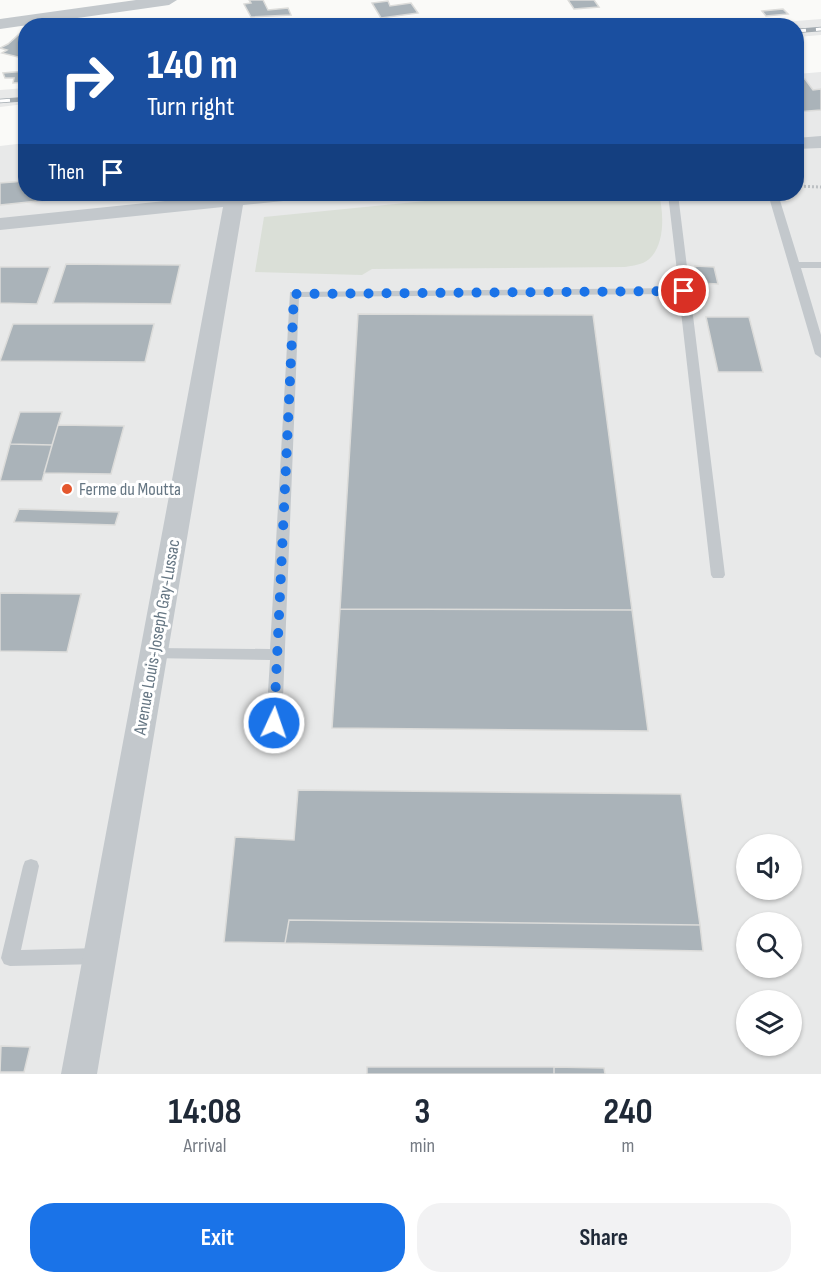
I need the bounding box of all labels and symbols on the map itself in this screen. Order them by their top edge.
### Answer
pin [658,265,709,316]
place label: Ferme du Moutta [79,479,181,500]
marker: Ferme du Moutta [60,482,74,496]
street label: Avenue Louis-Joseph Gay-Lussac [129,538,185,737]
position arrow [242,691,306,755]

